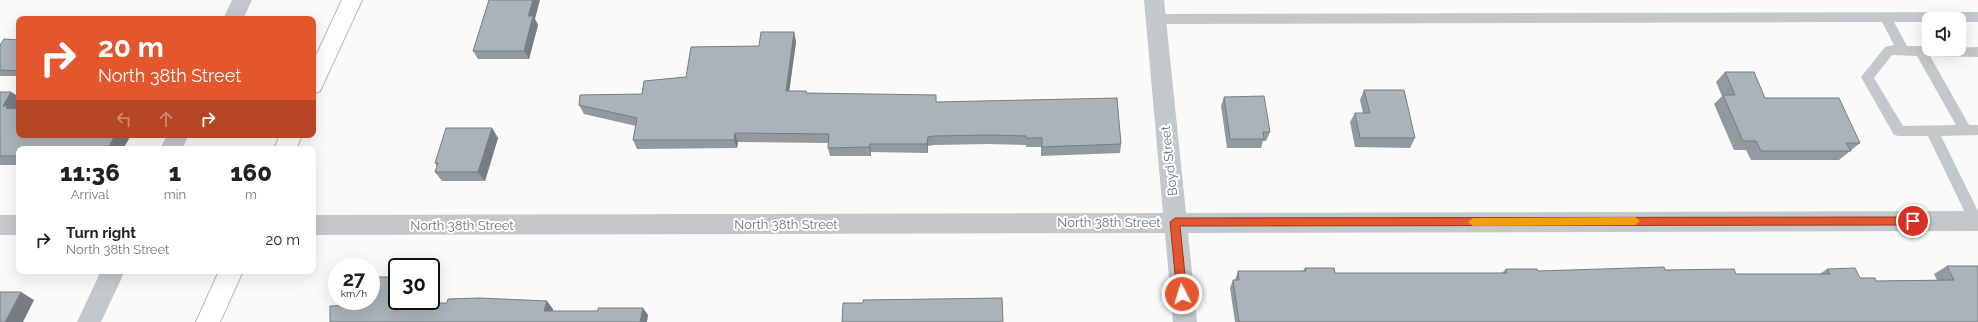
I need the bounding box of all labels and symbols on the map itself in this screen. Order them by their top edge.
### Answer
street label: Boyd Street [1158,125,1180,197]
pin [1896,204,1930,238]
street label: North 38th Street [1057,215,1161,230]
street label: North 38th Street [734,217,838,232]
street label: North 38th Street [410,218,514,233]
speed limit sign: 30 [388,258,440,310]
position arrow [1161,273,1203,315]

